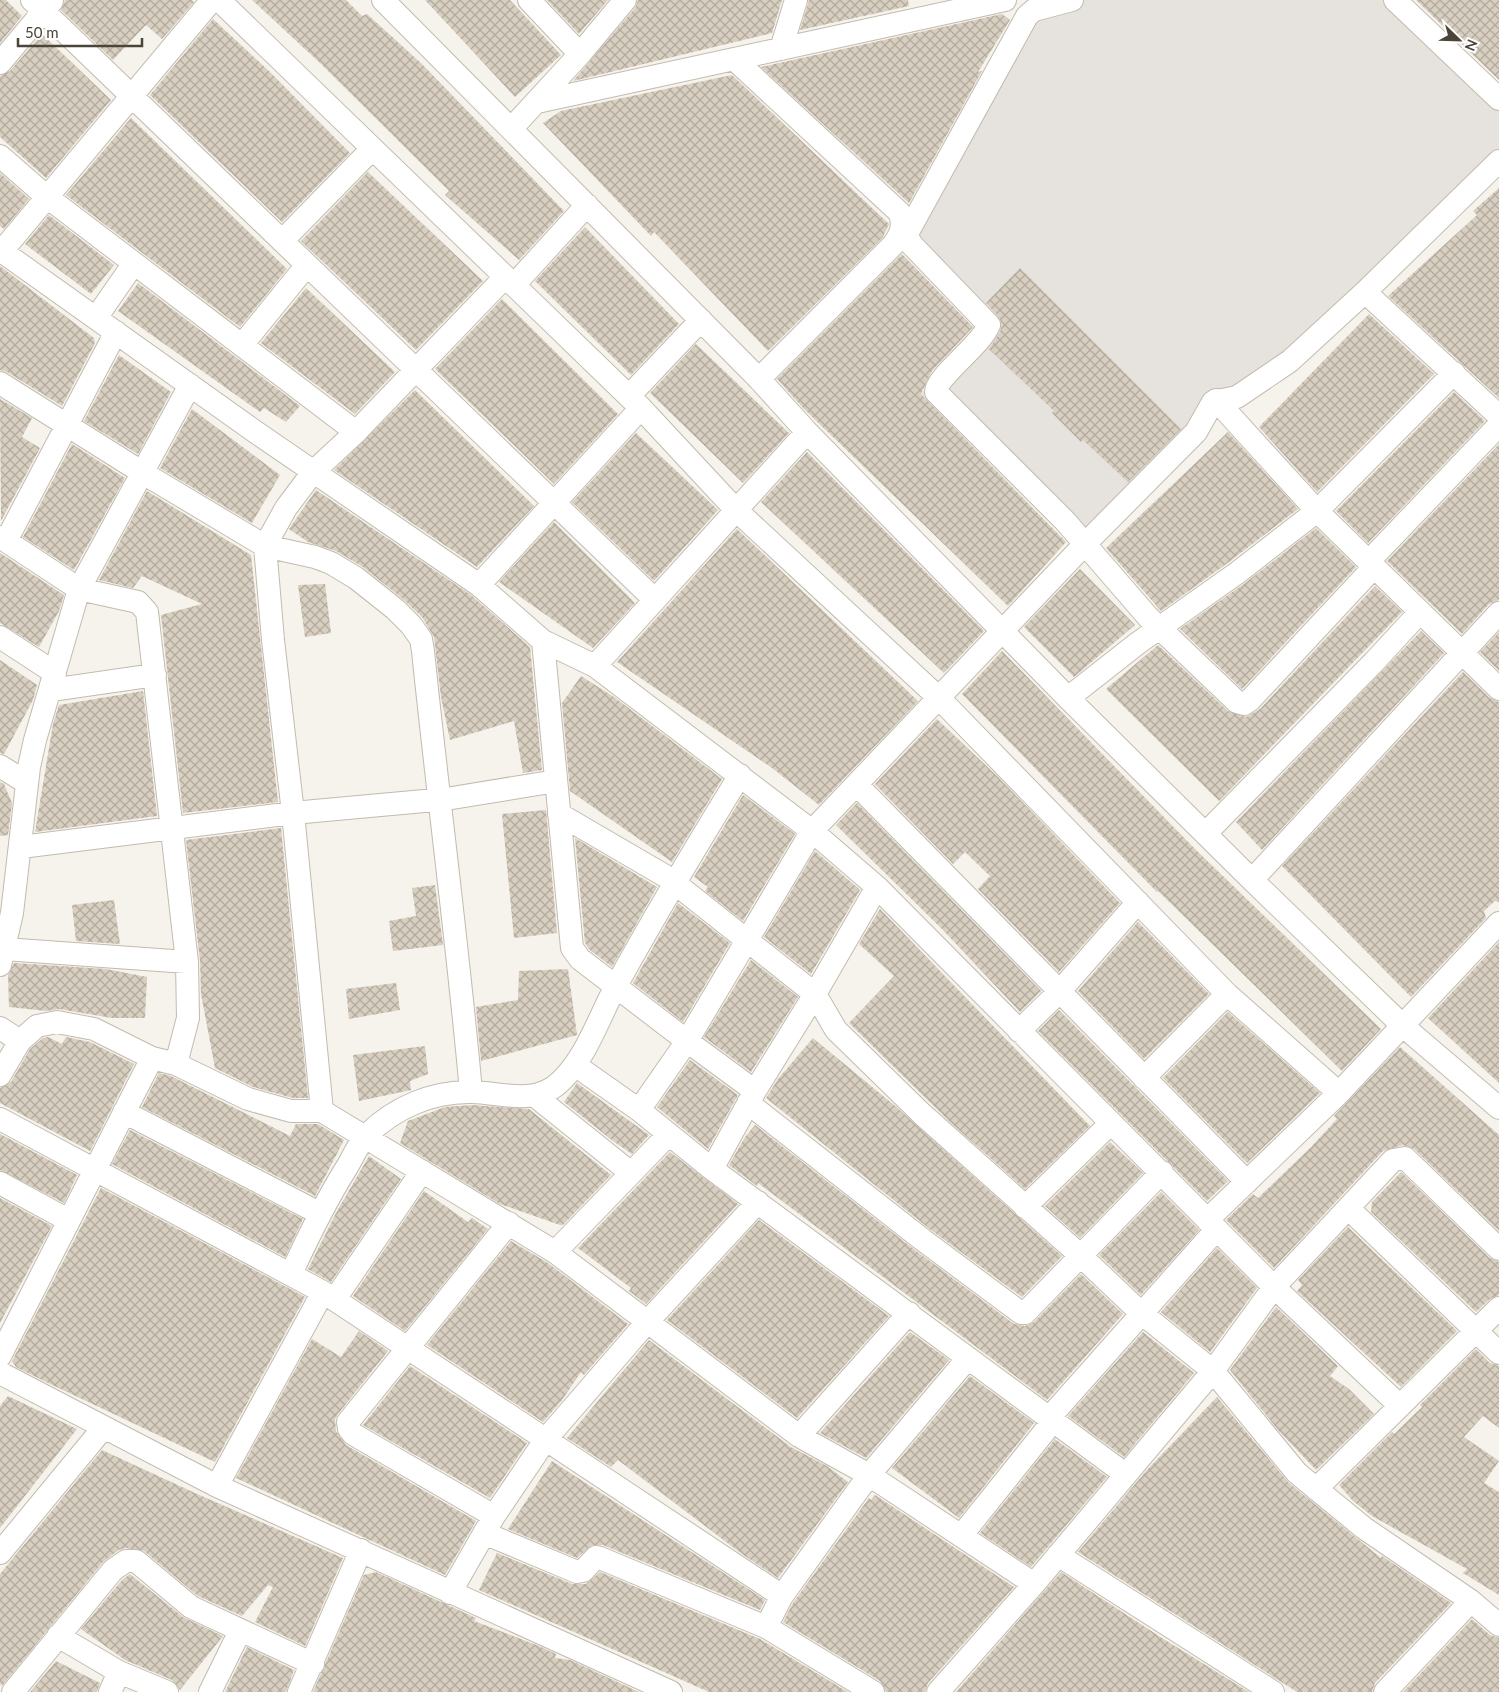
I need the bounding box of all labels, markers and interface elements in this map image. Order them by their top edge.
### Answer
scale bar [18,15,141,47]
north arrow [1434,15,1484,65]
text: 50 m [25,23,59,41]
text: N [1461,37,1481,54]

